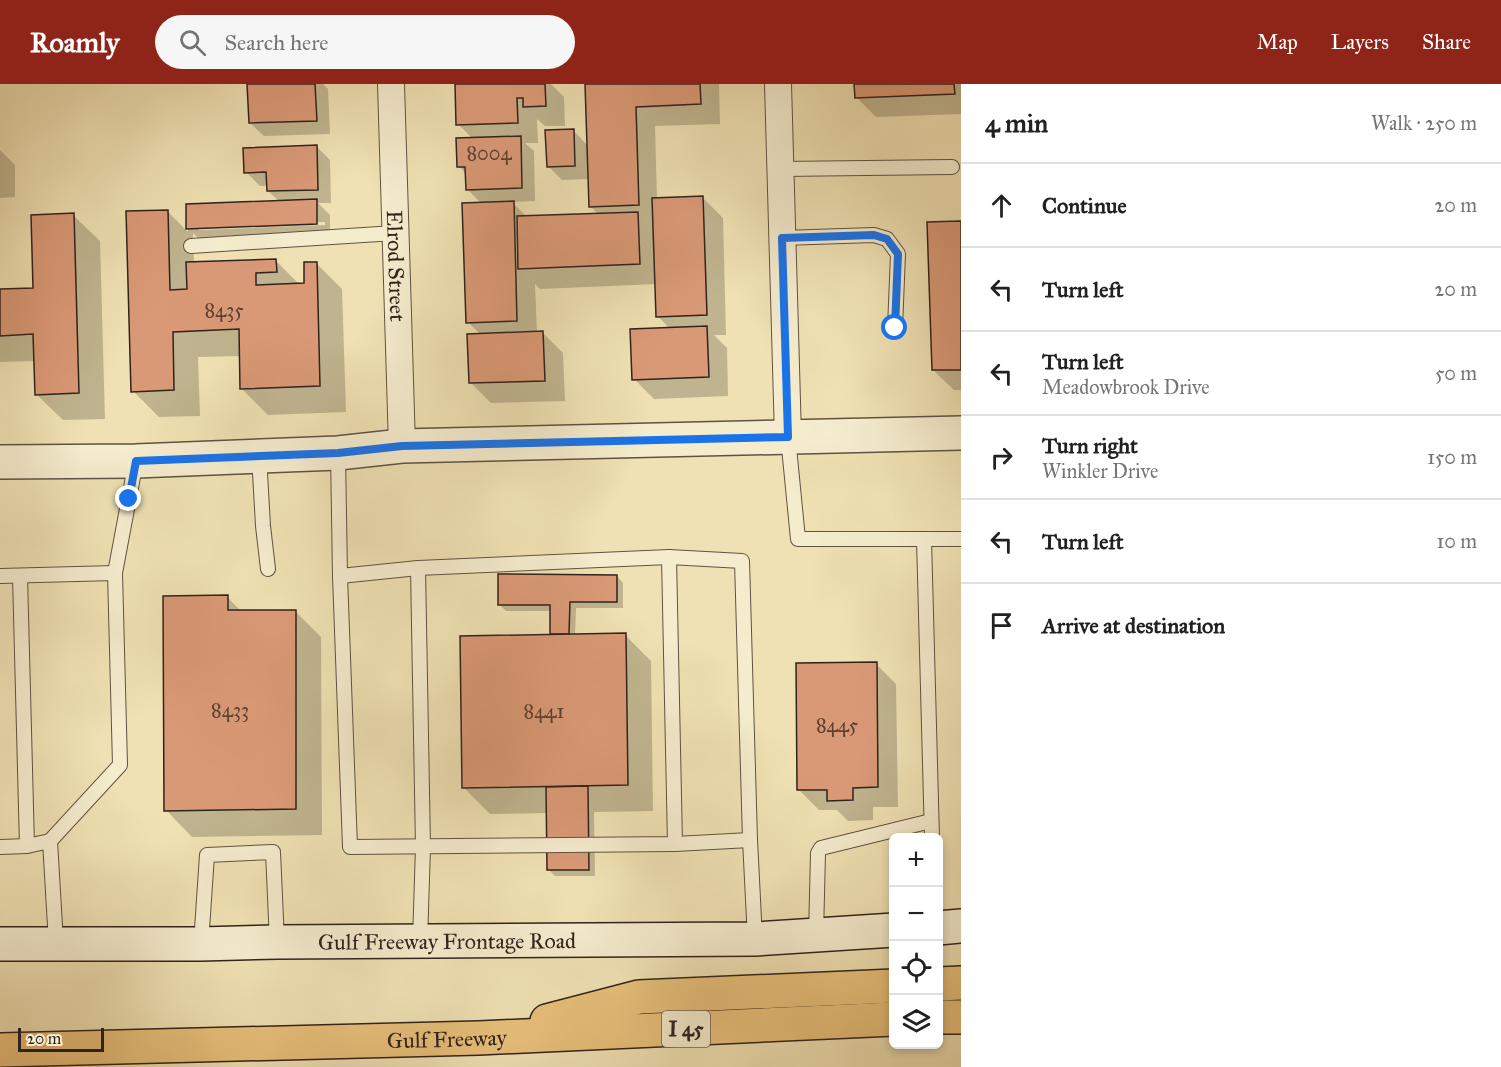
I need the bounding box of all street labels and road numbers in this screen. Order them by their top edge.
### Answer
street label: Elrod Street [381,210,412,322]
street label: Gulf Freeway Frontage Road [318,927,576,955]
road number: I 45 [662,1011,710,1047]
street label: Gulf Freeway [387,1023,508,1054]

